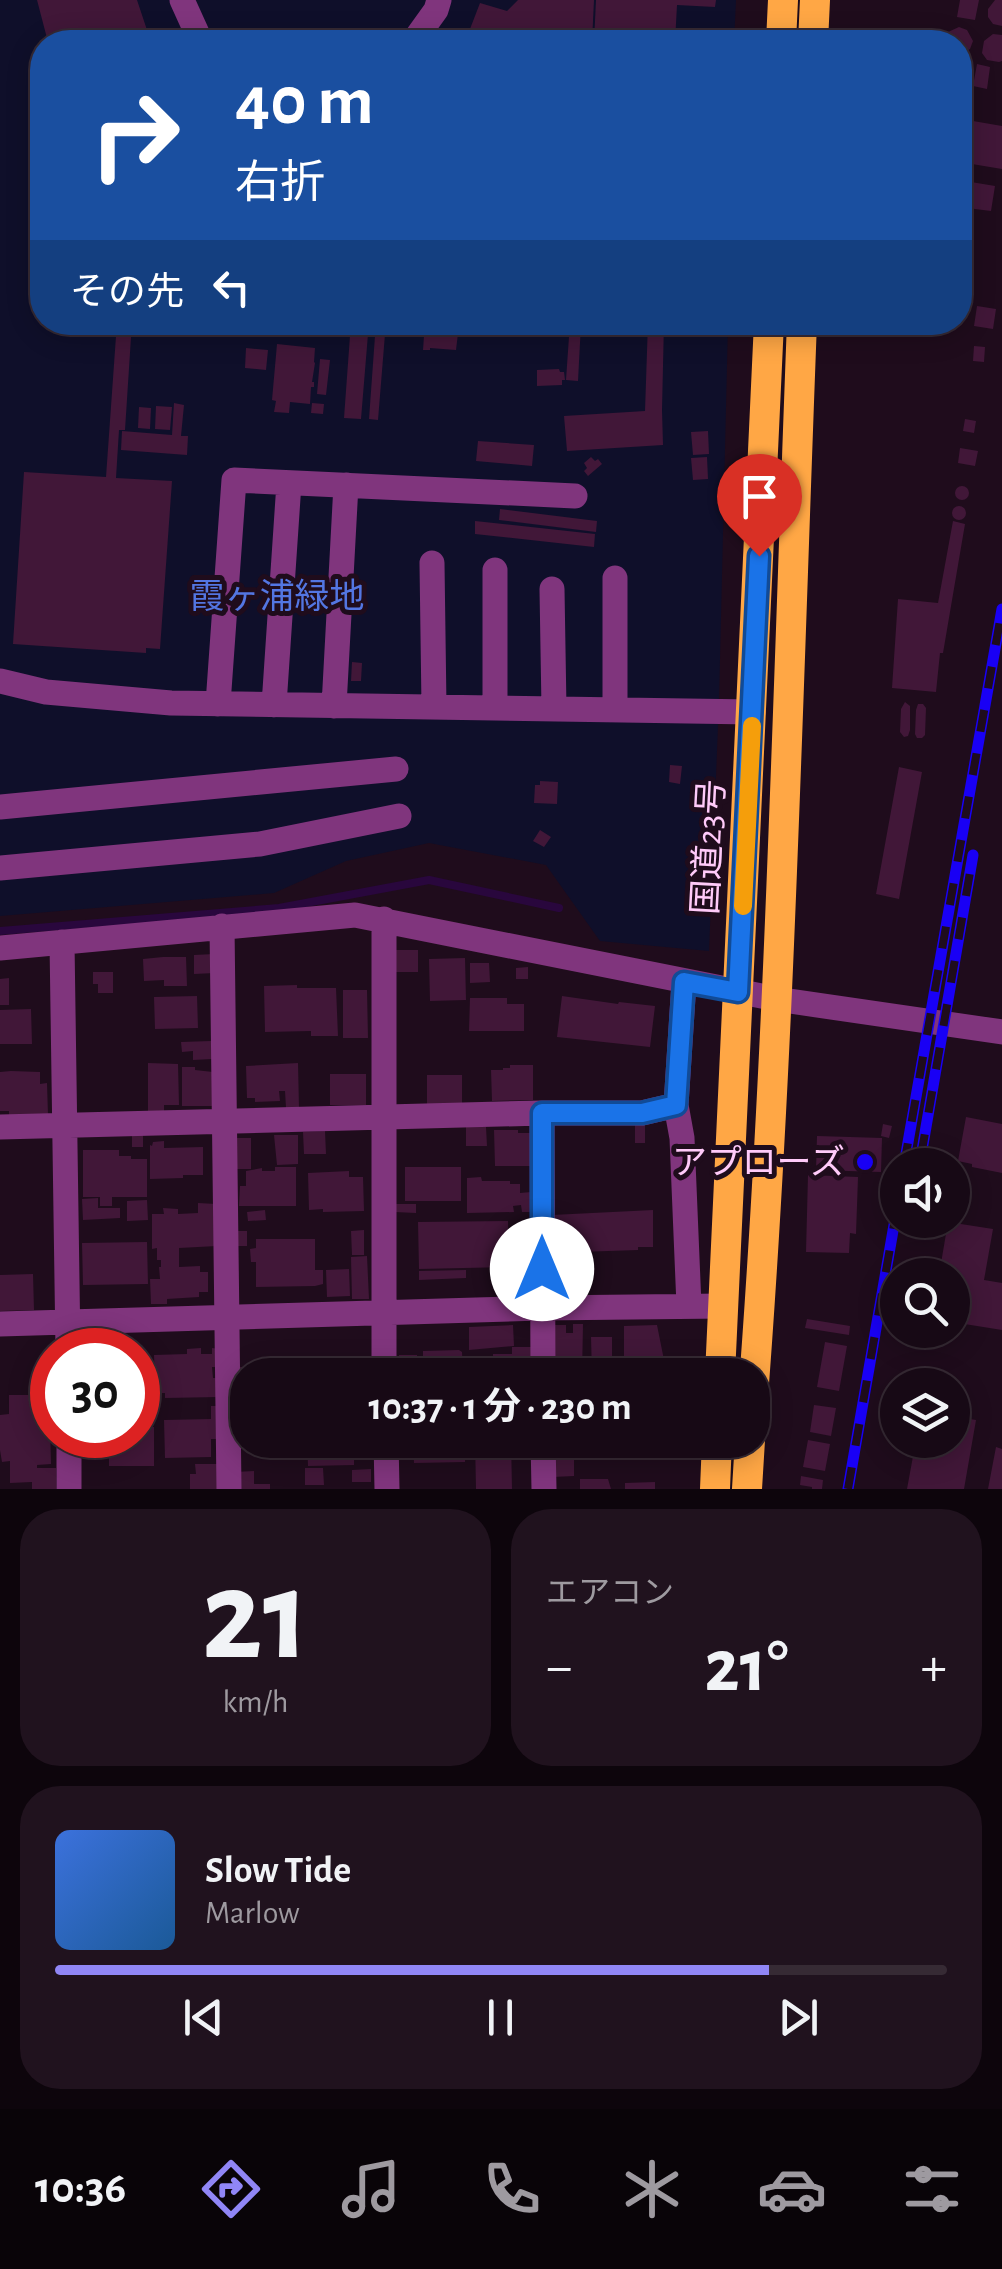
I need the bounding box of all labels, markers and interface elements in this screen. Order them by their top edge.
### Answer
text: 40 m [235,67,374,137]
icon: right [70,70,200,200]
text: 右折 [235,161,325,206]
icon: left [204,260,259,315]
text: その先 [70,274,184,312]
pin [717,454,802,557]
icon: arrive [732,469,787,524]
park label: 霞ヶ浦緑地 [189,578,365,615]
street label: 国道23号 [686,778,731,916]
place label: アプローズ [672,1144,845,1181]
map controls [880,1148,970,1458]
button: sound [880,1148,970,1238]
marker: アプローズ [854,1151,876,1173]
position arrow [490,1217,594,1321]
button: search [880,1258,970,1348]
speed limit sign: 30 [30,1328,160,1458]
button: layers [880,1368,970,1458]
text: 10:37 · 1 分 · 230 m [368,1389,632,1427]
text: 21 [201,1553,310,1683]
text: エアコン [546,1577,674,1609]
text: 21° [704,1630,789,1705]
text: − [546,1640,572,1695]
text: + [921,1640,947,1695]
text: km/h [222,1686,289,1718]
text: Slow Tide [205,1852,351,1890]
text: Marlow [205,1897,300,1929]
icon: previous [176,1990,231,2045]
icon: pause [473,1990,528,2045]
icon: next [771,1990,826,2045]
icon: directions [196,2154,266,2224]
icon: music [336,2154,406,2224]
icon: phone [477,2154,547,2224]
icon: climate [617,2154,687,2224]
icon: car [757,2154,827,2224]
icon: filters [897,2154,967,2224]
text: 10:36 [35,2166,126,2211]

